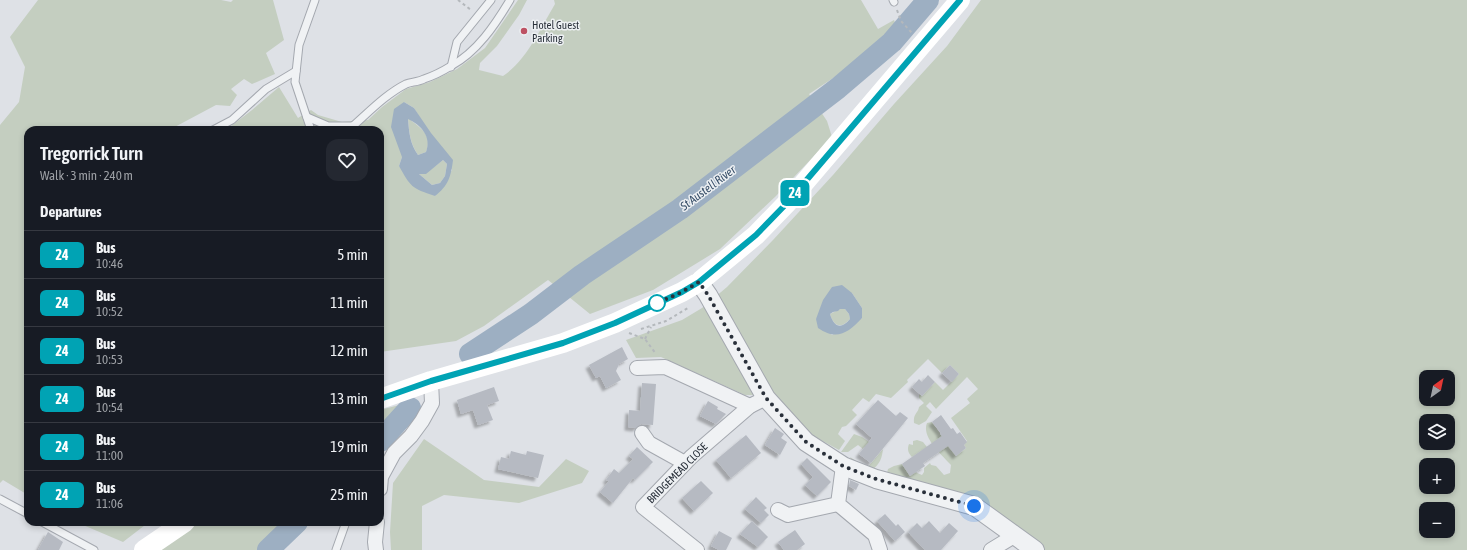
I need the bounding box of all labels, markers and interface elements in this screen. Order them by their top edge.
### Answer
place label: Hotel Guest Parking [532,19,579,44]
marker: Hotel Guest Parking [519,26,529,36]
button: heart [326,139,368,181]
text: Tregorrick Turn [40,142,143,164]
water label: St Austell River [677,162,739,214]
text: Walk · 3 min · 240 m [40,168,133,183]
line badge: 24 [777,180,813,206]
text: 24 [788,185,802,201]
text: Departures [40,203,102,220]
text: Bus [96,239,116,256]
text: 5 min [337,246,368,263]
text: 24 [55,247,69,263]
text: 10:46 [96,256,123,271]
text: Bus [96,287,116,304]
text: 11 min [330,294,368,311]
unlabelled marker [648,294,666,312]
text: 24 [55,295,69,311]
text: 10:52 [96,304,123,319]
text: Bus [96,335,116,352]
text: 12 min [330,342,368,359]
text: 24 [55,343,69,359]
text: 10:53 [96,352,123,367]
north arrow [1419,370,1455,406]
map controls [1419,370,1455,538]
text: Bus [96,383,116,400]
text: 13 min [330,390,368,407]
text: 24 [55,391,69,407]
text: 10:54 [96,400,123,415]
button: layers [1419,414,1455,450]
text: Bus [96,431,116,448]
text: 19 min [330,438,368,455]
text: 24 [55,439,69,455]
street label: BRIDGEMEAD CLOSE [644,440,710,506]
text: 11:00 [96,448,123,463]
button: + [1419,458,1455,494]
text: Bus [96,479,116,496]
text: 25 min [330,486,368,503]
text: 24 [55,487,69,503]
text: 11:06 [96,496,123,511]
your location [964,496,984,516]
button: − [1419,502,1455,538]

